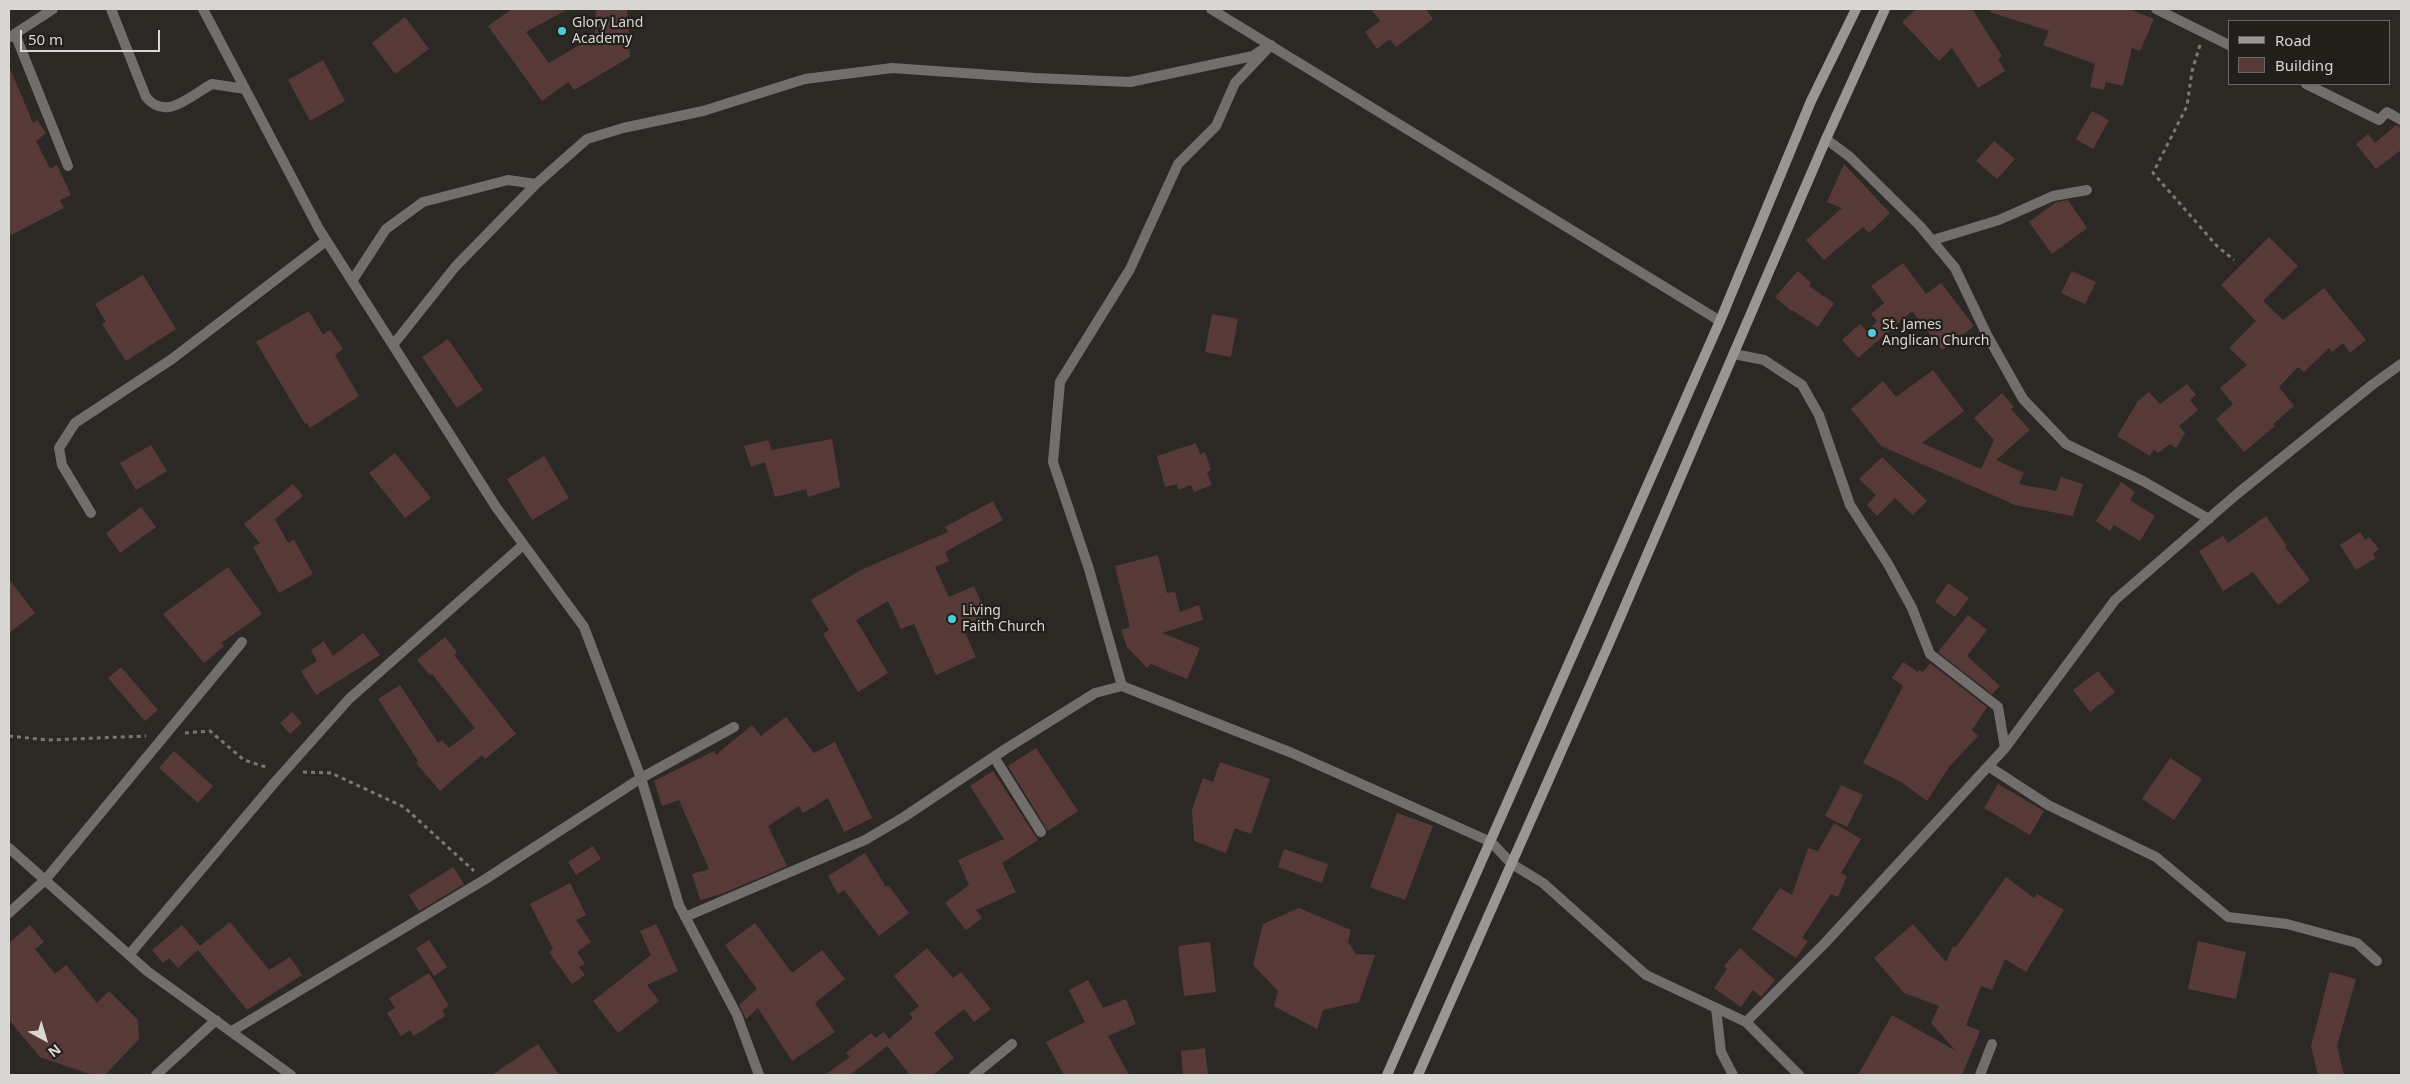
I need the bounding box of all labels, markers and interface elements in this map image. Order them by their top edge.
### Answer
place label: Glory Land Academy [572,15,643,48]
scale bar [22,20,162,52]
legend [2228,20,2390,85]
marker: Glory Land Academy [556,25,568,37]
text: 50 m [28,29,63,49]
text: Road [2275,30,2311,50]
text: Building [2275,55,2333,75]
place label: St. James Anglican Church [1882,317,1989,350]
marker: St. James Anglican Church [1866,327,1878,339]
place label: Living Faith Church [962,603,1045,636]
marker: Living Faith Church [946,613,958,625]
north arrow [20,1014,70,1064]
text: N [44,1040,65,1062]

